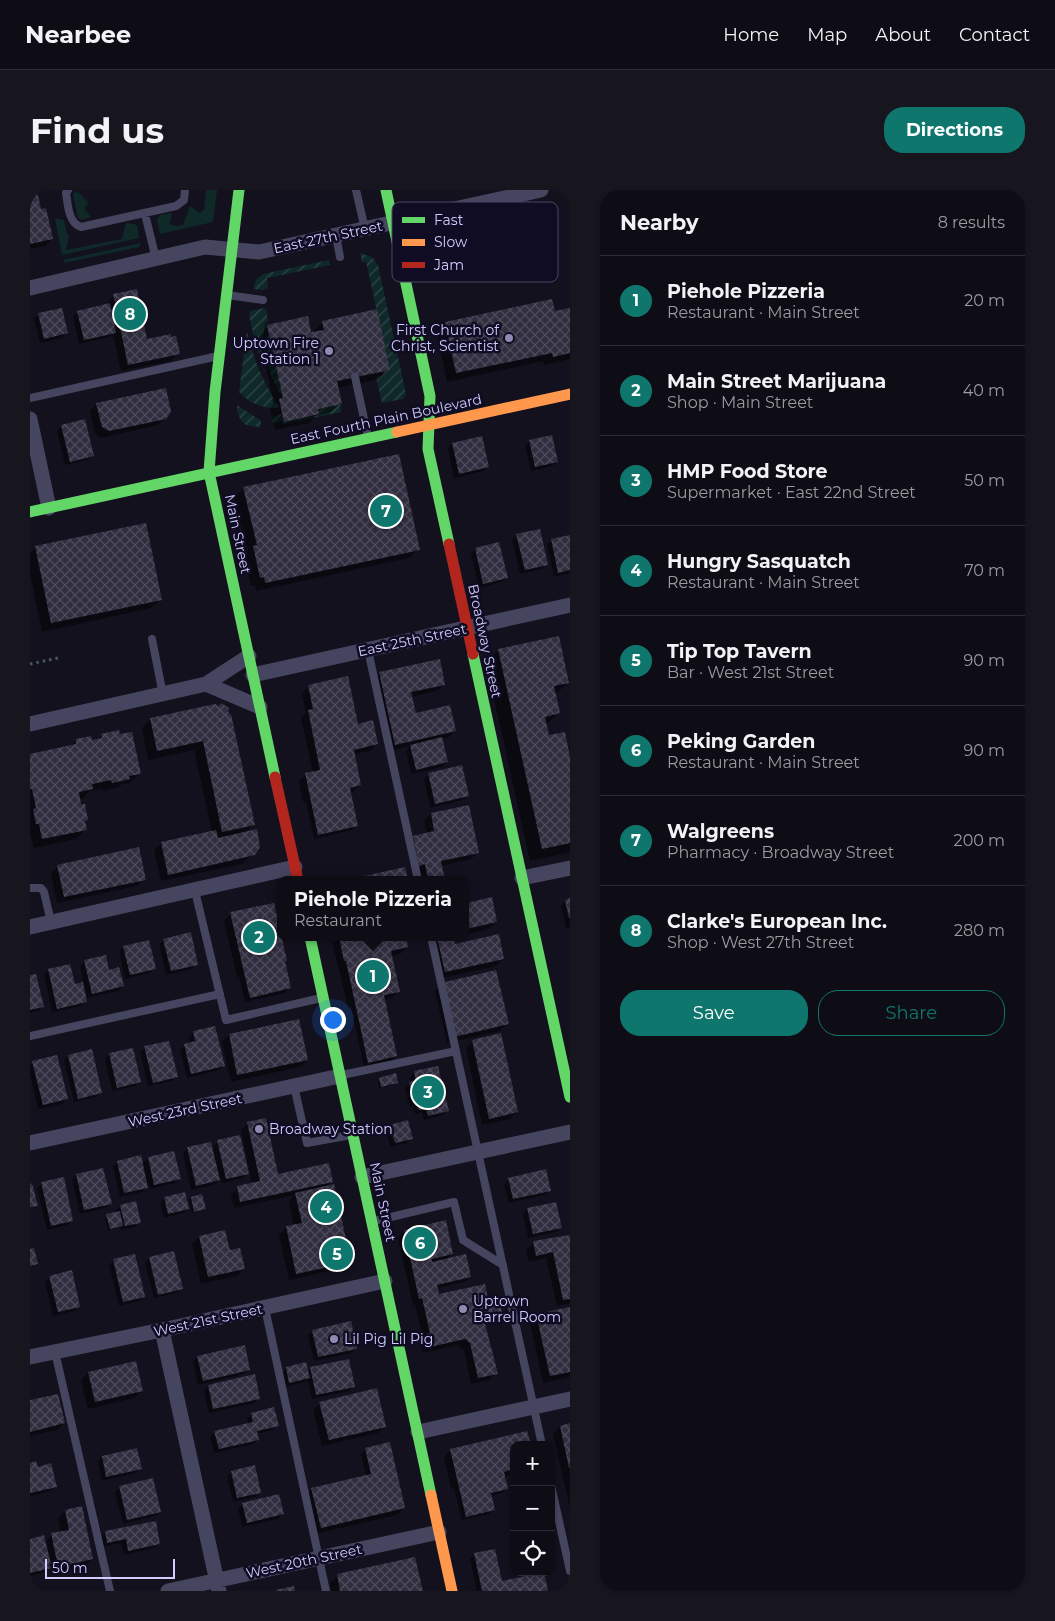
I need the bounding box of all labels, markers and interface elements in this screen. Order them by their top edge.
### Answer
text: Nearbee [25,20,131,49]
text: Home [723,24,779,46]
text: Map [807,24,847,46]
text: About [875,24,931,46]
text: Contact [959,24,1030,46]
button: Directions [884,107,1025,153]
text: Find us [30,109,164,152]
legend [392,202,558,282]
text: Nearby [620,210,699,235]
text: Fast [434,211,464,229]
text: 8 results [938,213,1005,232]
street label: East 27th Street [272,217,384,257]
text: Slow [434,233,468,251]
text: Jam [433,256,464,274]
text: Piehole Pizzeria [667,280,825,303]
text: 1 [633,291,639,310]
text: 20 m [964,291,1005,310]
pin: 8 [114,295,146,333]
text: Restaurant · Main Street [667,303,860,322]
place label: First Church of Christ, Scientist [391,321,500,355]
marker: First Church of Christ, Scientist [503,332,515,344]
place label: Uptown Fire Station 1 [232,334,319,368]
marker: Uptown Fire Station 1 [323,345,335,357]
text: Main Street Marijuana [667,370,886,393]
text: 2 [631,381,641,400]
text: 40 m [963,381,1005,400]
street label: East Fourth Plain Boulevard [289,390,483,448]
text: Shop · Main Street [667,393,813,412]
text: HMP Food Store [667,460,828,483]
text: 3 [631,471,641,490]
text: 50 m [964,471,1005,490]
text: Supermarket · East 22nd Street [667,483,916,502]
pin: 7 [370,492,402,530]
street label: Main Street [221,493,255,576]
text: Hungry Sasquatch [667,550,851,573]
text: 4 [630,561,642,580]
text: 70 m [964,561,1005,580]
text: Restaurant · Main Street [667,573,860,592]
street label: Broadway Street [464,582,506,700]
street label: East 25th Street [356,620,468,660]
text: Tip Top Tavern [667,640,812,663]
text: 5 [631,651,641,670]
text: 90 m [963,651,1005,670]
text: Bar · West 21st Street [667,663,834,682]
text: Peking Garden [667,730,815,753]
text: 6 [631,741,641,760]
text: 90 m [963,741,1005,760]
text: Restaurant · Main Street [667,753,860,772]
text: Walgreens [667,820,774,843]
text: 7 [631,831,641,850]
text: 200 m [954,831,1005,850]
text: Pharmacy · Broadway Street [667,843,894,862]
popup [277,876,469,941]
text: Piehole Pizzeria [294,888,452,911]
text: Clarke's European Inc. [667,910,887,933]
text: Restaurant [294,911,382,930]
pin: 2 [243,918,275,956]
text: 8 [631,921,641,940]
text: 280 m [954,921,1005,940]
text: Shop · West 27th Street [667,933,854,952]
pin: 1 [357,957,389,995]
button: Save [620,990,808,1036]
button: Share [818,990,1005,1036]
your location [320,1007,346,1033]
pin: 3 [412,1073,444,1111]
street label: West 23rd Street [126,1089,244,1131]
place label: Broadway Station [269,1120,393,1138]
marker: Broadway Station [253,1123,265,1135]
street label: Main Street [366,1161,400,1244]
pin: 4 [310,1188,342,1226]
pin: 6 [404,1224,436,1262]
pin: 5 [321,1235,353,1273]
place label: Uptown Barrel Room [473,1292,561,1326]
street label: West 21st Street [152,1300,264,1340]
marker: Uptown Barrel Room [457,1303,469,1315]
place label: Lil Pig Lil Pig [344,1330,433,1348]
marker: Lil Pig Lil Pig [328,1333,340,1345]
map controls [510,1441,555,1576]
button: + [510,1441,555,1486]
button: − [510,1486,555,1531]
button: locate [510,1531,555,1576]
street label: West 20th Street [244,1540,364,1582]
scale bar [45,1556,175,1579]
text: 50 m [52,1559,88,1577]

